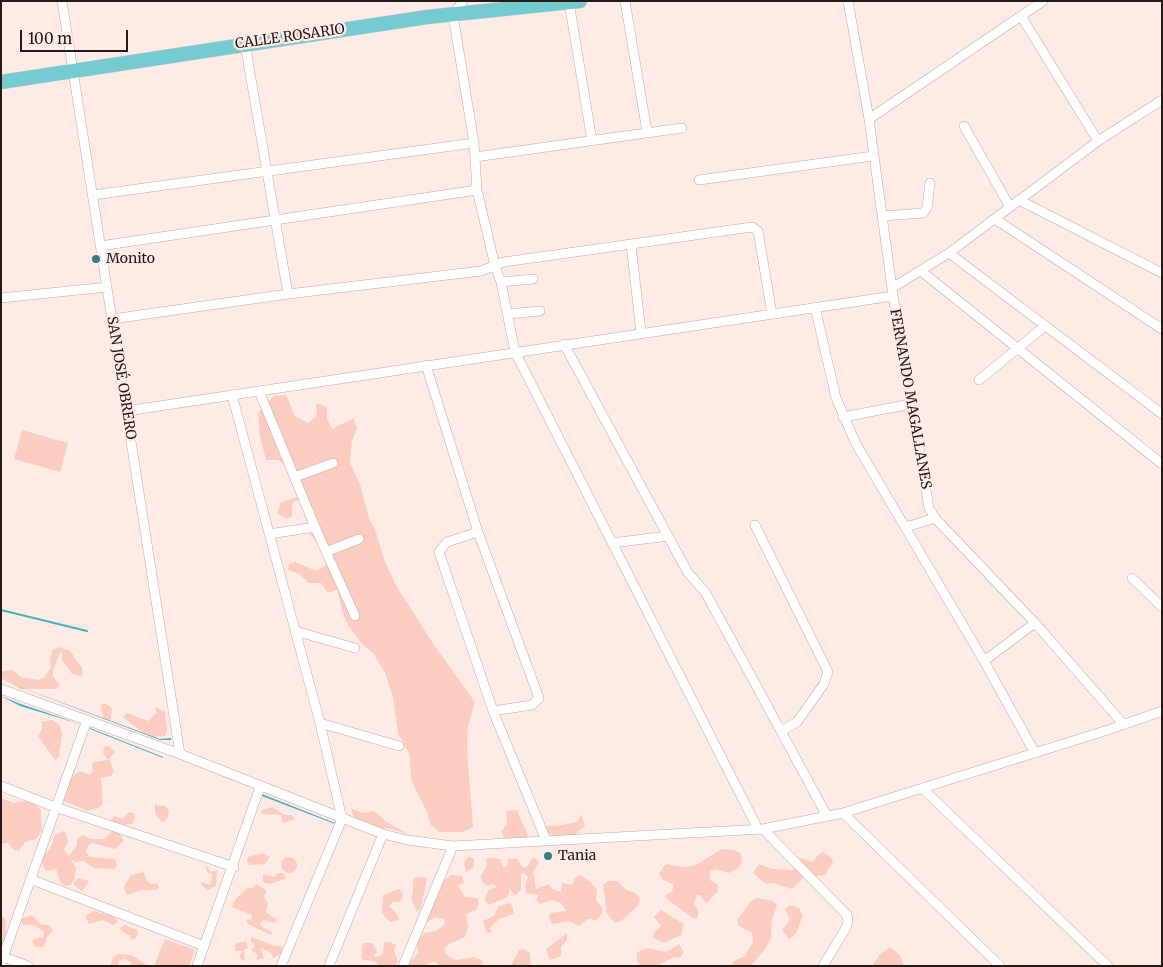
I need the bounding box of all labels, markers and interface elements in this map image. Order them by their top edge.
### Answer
scale bar [22,20,130,52]
street label: CALLE ROSARIO [234,21,346,53]
text: 100 m [28,29,72,48]
place label: Monito [106,251,155,267]
marker: Monito [90,253,102,265]
street label: FERNANDO MAGALLANES [886,308,934,490]
street label: SAN JOSÉ OBRERO [103,315,139,441]
place label: Tania [558,848,596,864]
marker: Tania [542,850,554,862]

